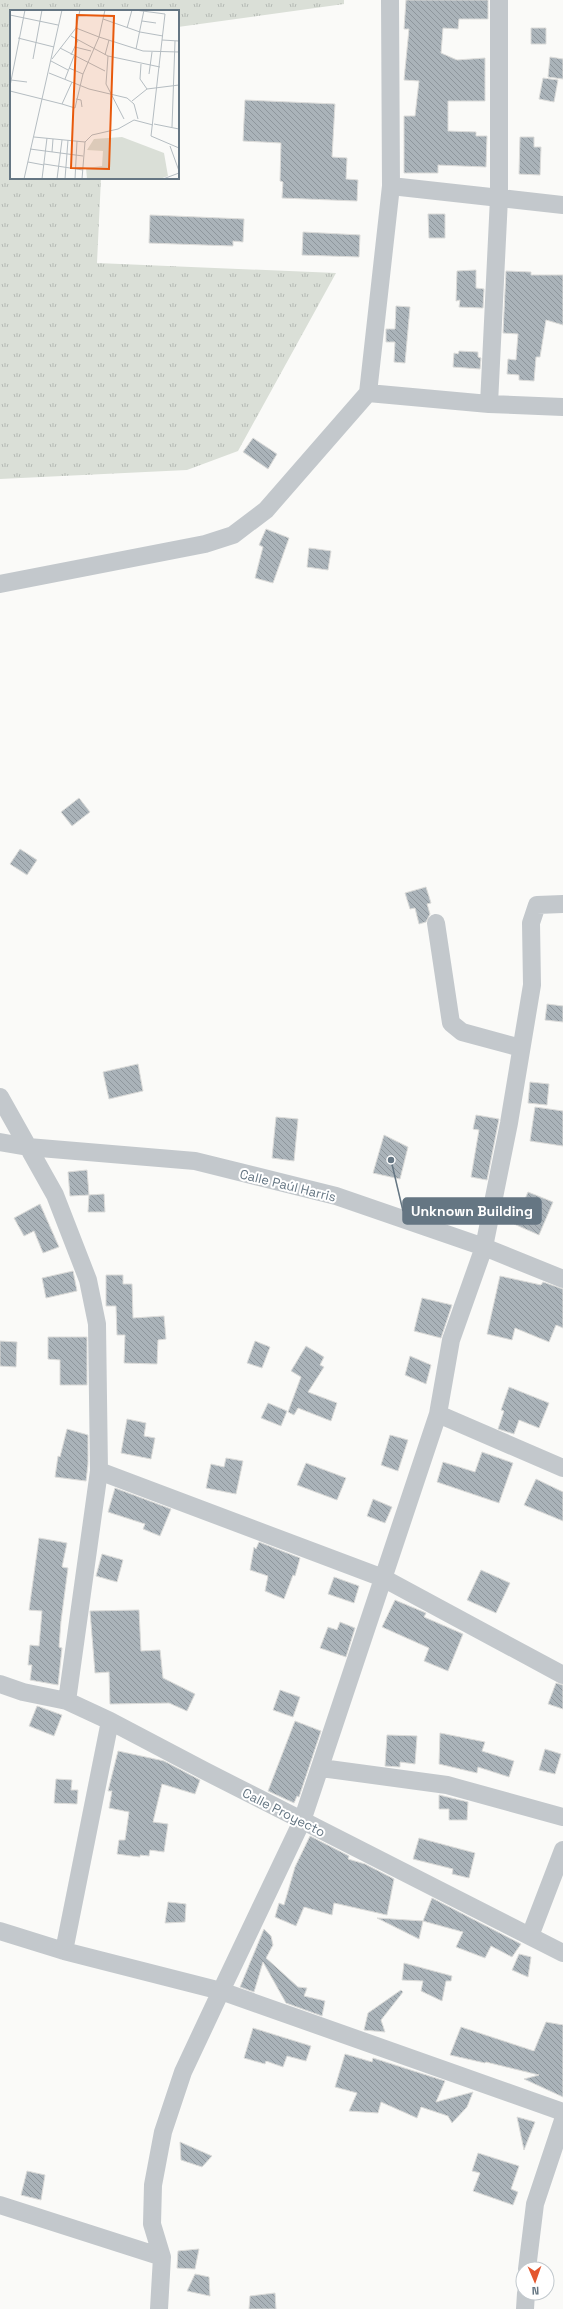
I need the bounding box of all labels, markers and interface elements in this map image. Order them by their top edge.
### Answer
inset map [10,10,179,179]
street label: Calle Paúl Harris [238,1165,338,1206]
callout: Unknown Building [403,1198,541,1224]
text: Unknown Building [411,1202,533,1220]
street label: Calle Proyecto [240,1784,328,1841]
north arrow [515,2261,555,2301]
text: N [531,2284,539,2298]

